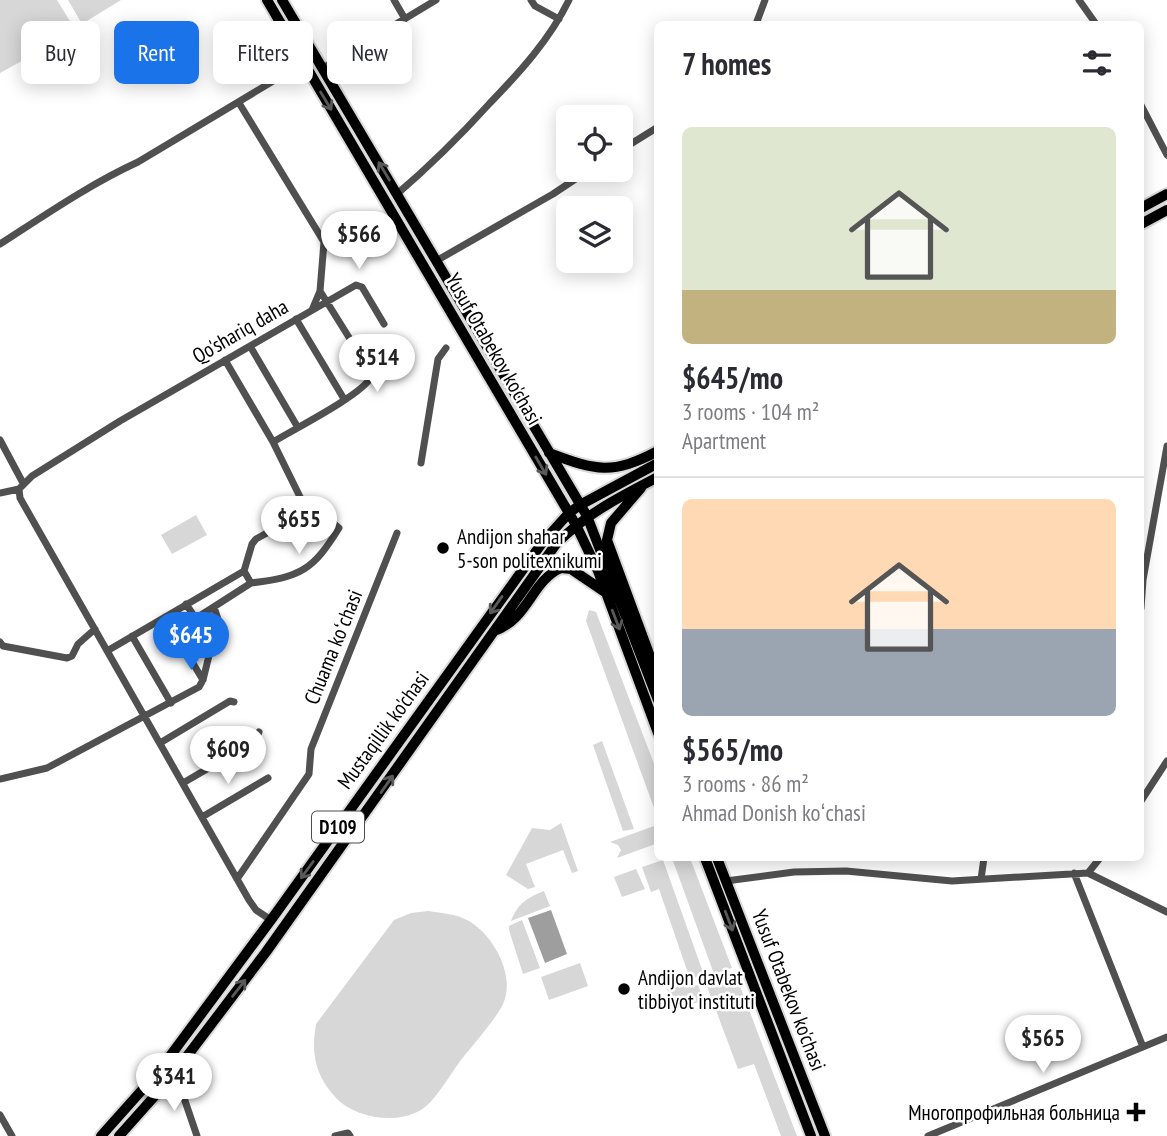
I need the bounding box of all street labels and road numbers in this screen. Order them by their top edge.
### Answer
street label: Yusuf Otabekov ko'chasi [440,268,548,430]
street label: Qo'shariq daha [187,293,293,369]
street label: Chuama koʻchasi [298,586,368,708]
street label: Mustaqillik ko'chasi [331,666,435,794]
road number: D109 [312,812,364,842]
street label: Yusuf Otabekov ko'chasi [746,905,832,1075]

